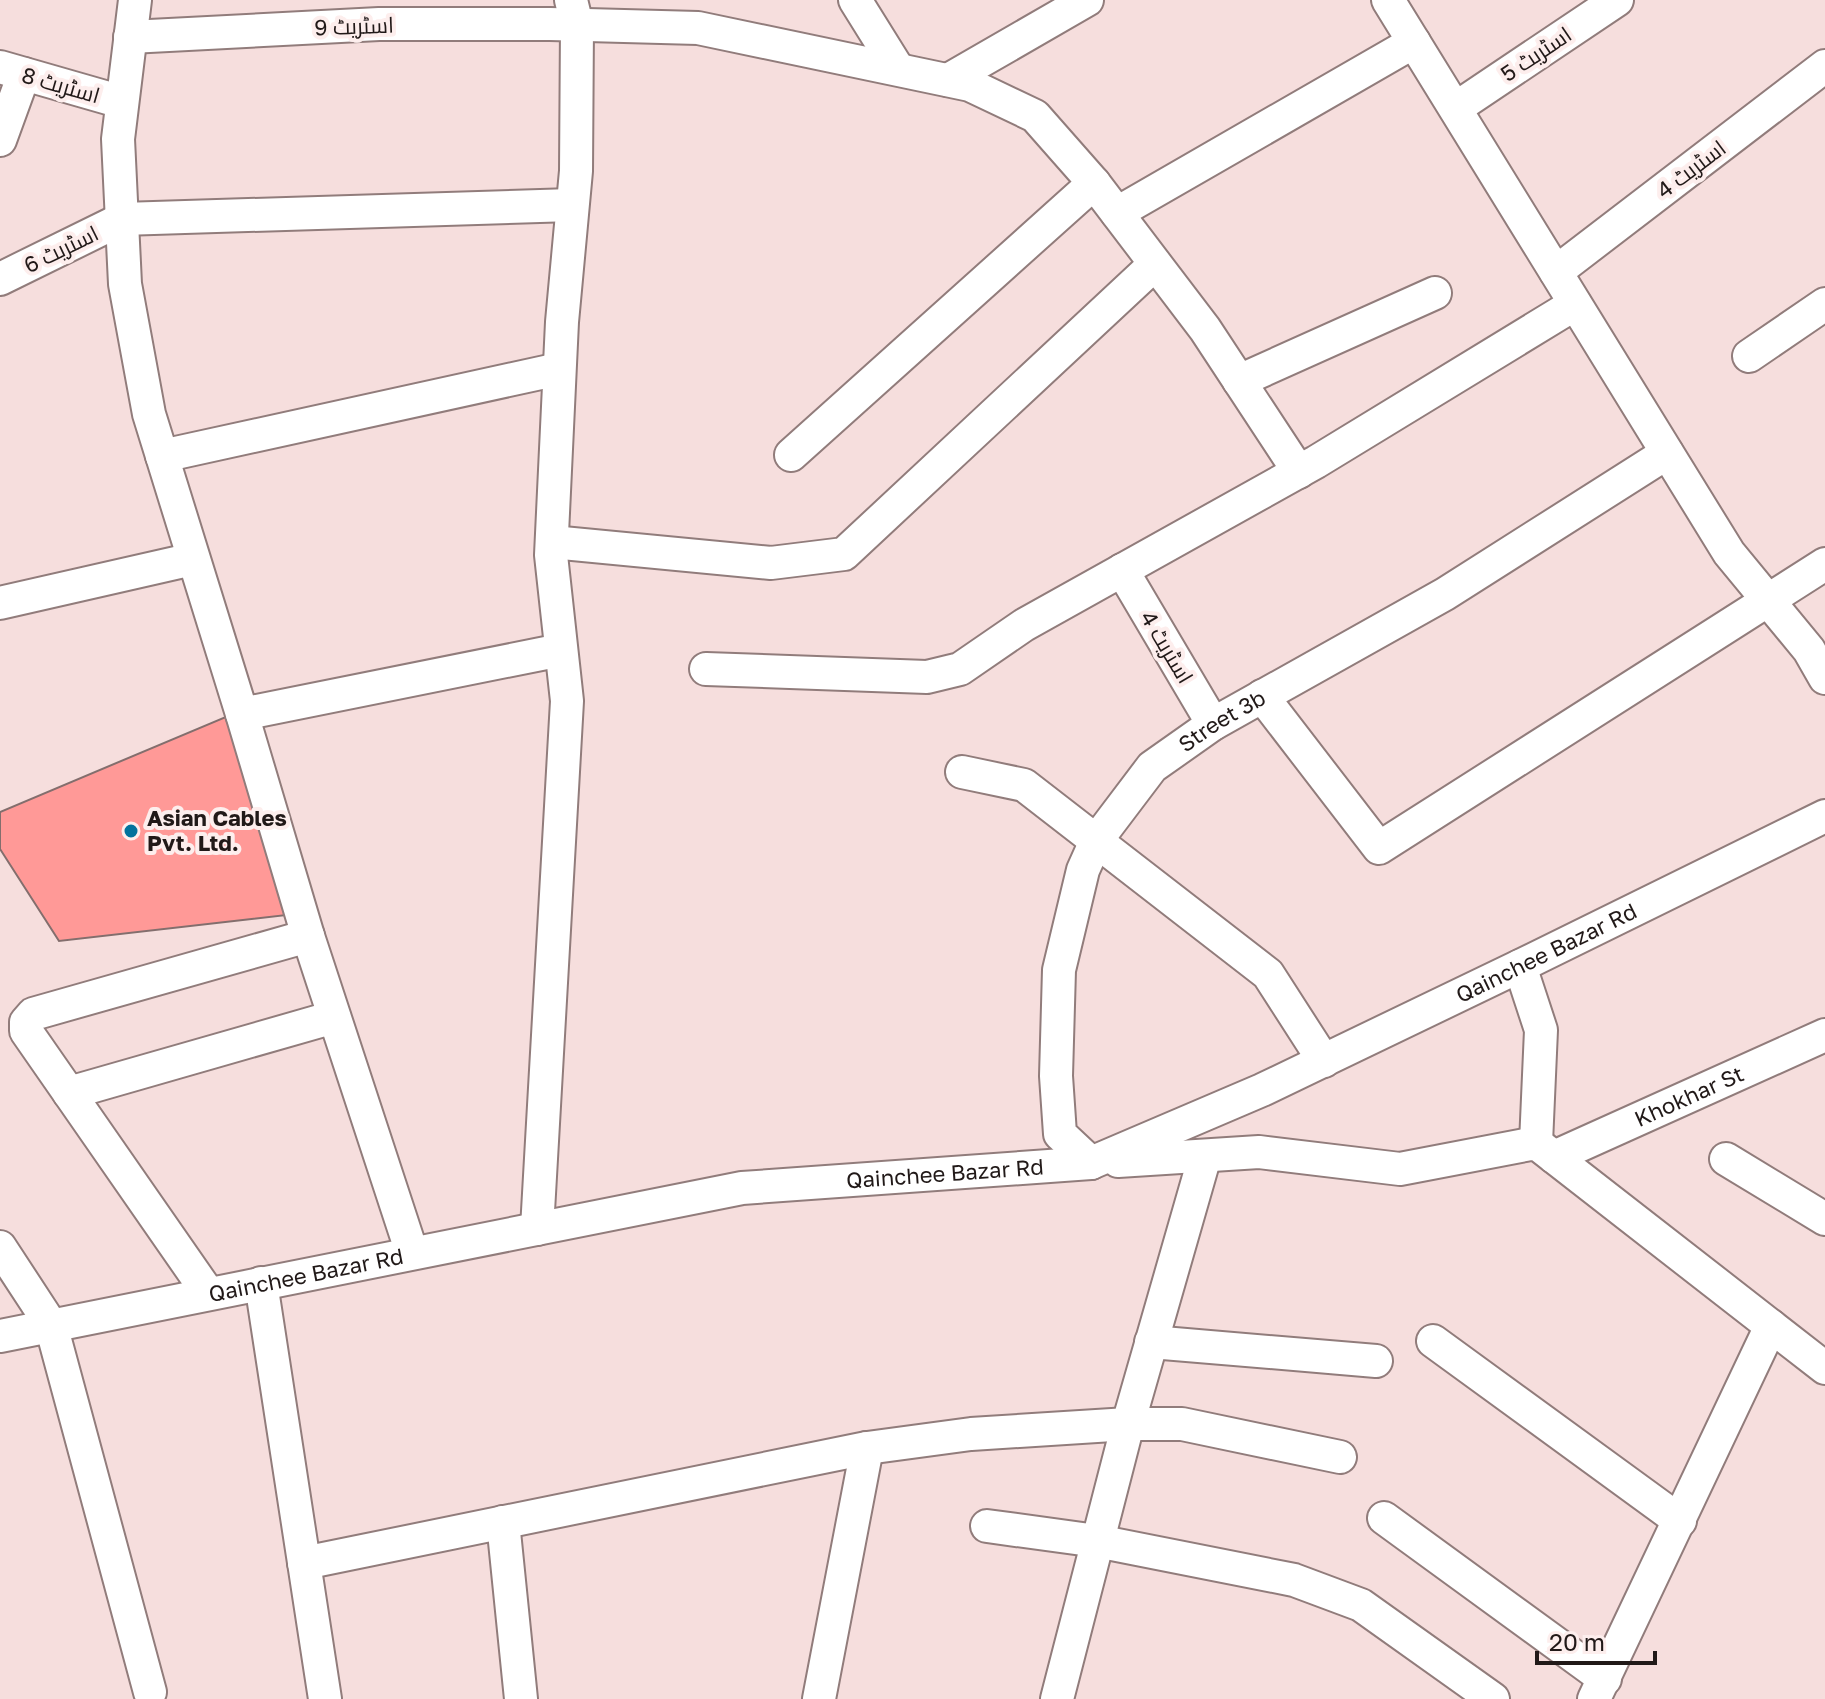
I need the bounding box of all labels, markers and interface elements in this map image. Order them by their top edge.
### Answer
street label: اسٹریٹ 9 [314,11,394,40]
street label: اسٹریٹ 5 [1495,20,1576,87]
street label: اسٹریٹ 8 [19,61,103,109]
street label: اسٹریٹ 4 [1651,134,1731,203]
street label: اسٹریٹ 6 [19,219,103,278]
street label: اسٹریٹ 4 [1135,606,1200,688]
street label: Street 3b [1173,684,1270,757]
place label: Asian Cables Pvt. Ltd. [147,804,287,856]
marker: Asian Cables Pvt. Ltd. [122,822,140,840]
street label: Qainchee Bazar Rd [1451,897,1641,1008]
street label: Khokhar St [1630,1059,1748,1132]
street label: Qainchee Bazar Rd [845,1152,1045,1194]
street label: Qainchee Bazar Rd [206,1242,406,1307]
scale bar [1537,1615,1655,1665]
text: 20 m [1549,1627,1605,1656]

